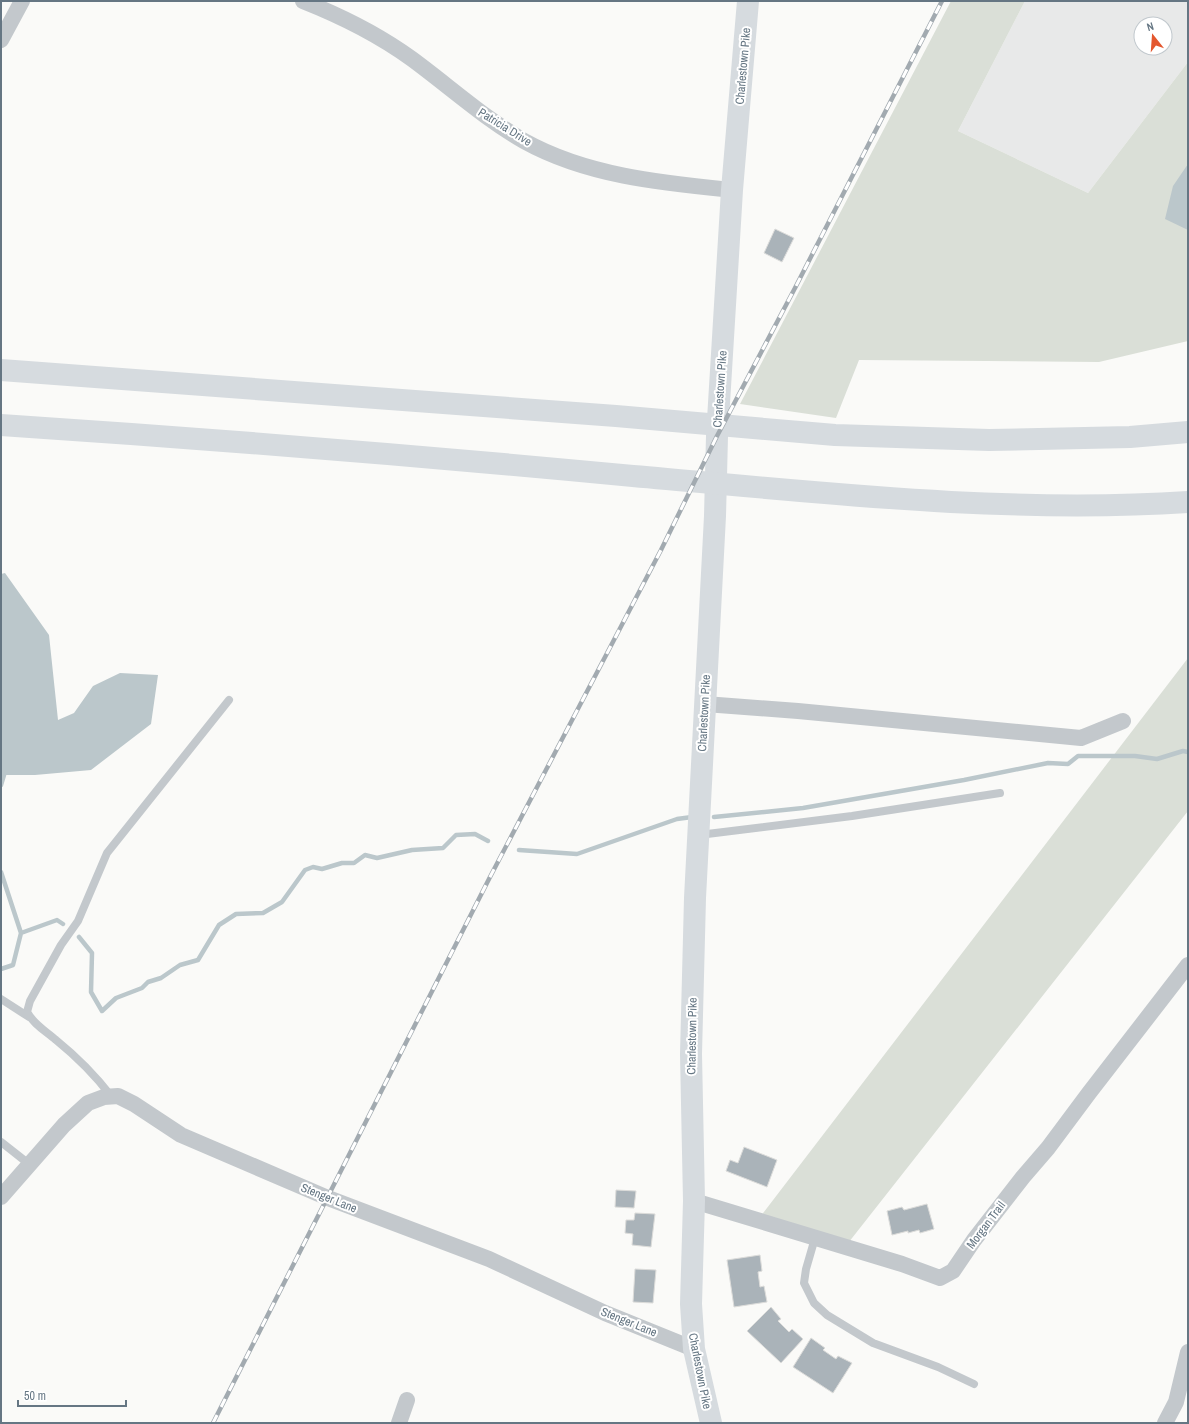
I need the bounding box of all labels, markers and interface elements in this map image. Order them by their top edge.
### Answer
north arrow [1133,16,1173,56]
text: N [1145,19,1155,34]
street label: Charlestown Pike [732,27,754,105]
street label: Patricia Drive [475,104,535,150]
street label: Charlestown Pike [709,350,731,428]
street label: Charlestown Pike [694,674,714,752]
street label: Charlestown Pike [683,997,701,1075]
street label: Stenger Lane [299,1180,359,1216]
street label: Morgan Trail [963,1198,1009,1252]
street label: Stenger Lane [599,1304,659,1340]
street label: Charlestown Pike [685,1332,715,1410]
scale bar [18,1382,126,1408]
text: 50 m [24,1388,46,1404]

